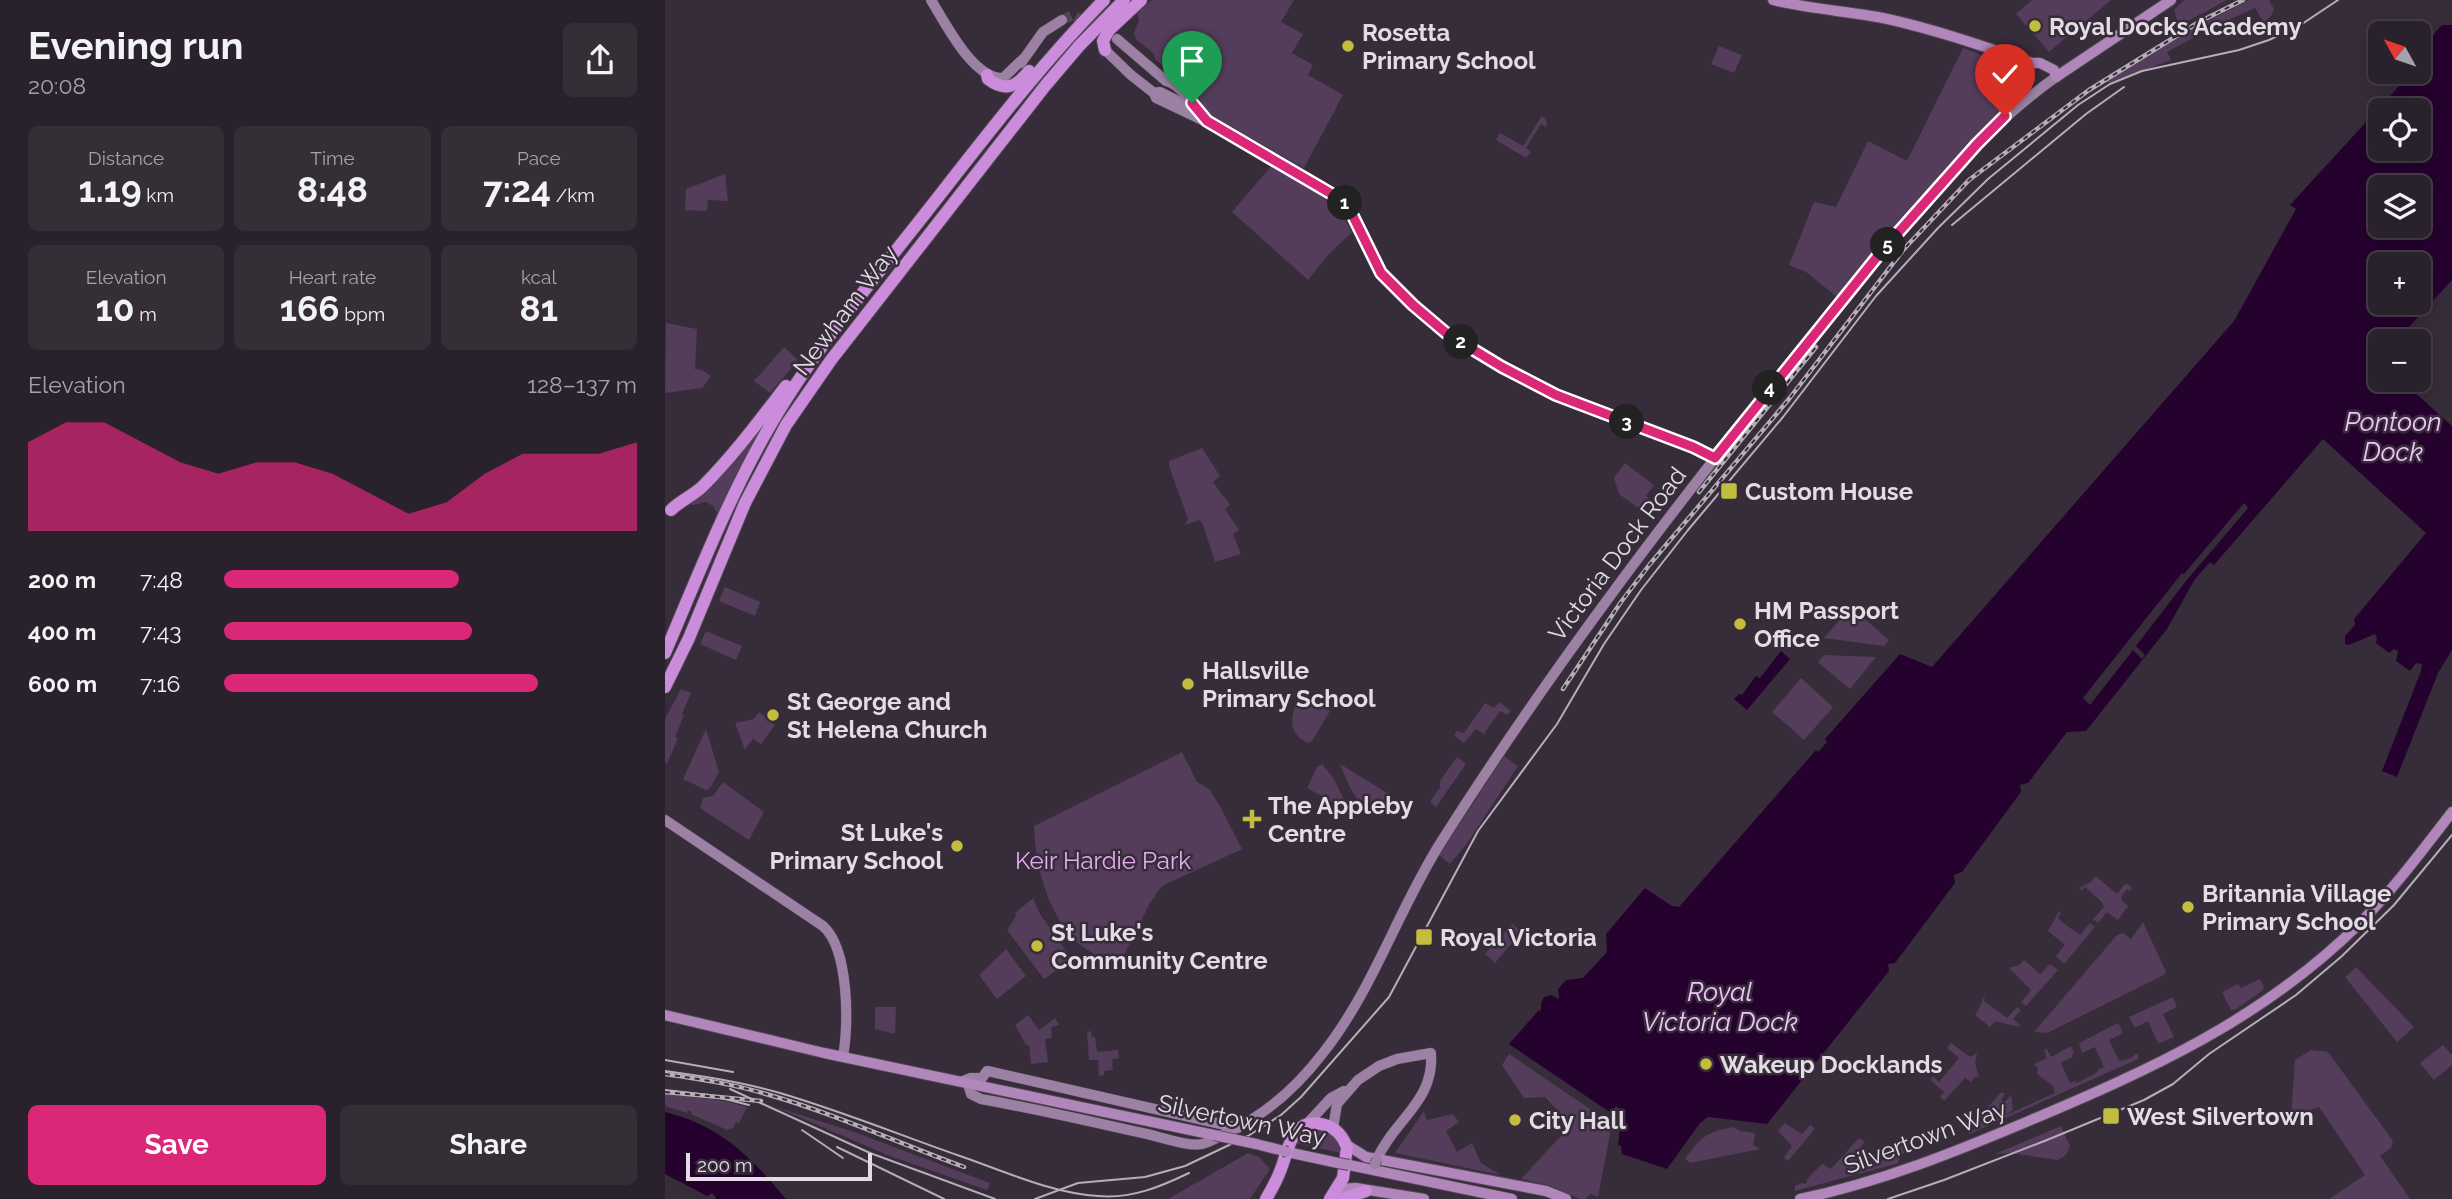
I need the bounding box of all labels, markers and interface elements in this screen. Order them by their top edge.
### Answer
place label: Royal Docks Academy [2049,12,2302,41]
place label: Rosetta Primary School [1362,18,1536,75]
marker: Royal Docks Academy [2027,18,2043,34]
north arrow [2368,21,2431,84]
map controls [2368,21,2431,392]
text: Evening run [28,23,243,68]
button: share [563,23,637,97]
pin [1162,31,1222,103]
marker: Rosetta Primary School [1340,38,1356,54]
icon: arrive [1173,42,1211,80]
pin [1975,44,2035,116]
icon: check [1986,55,2024,93]
text: 20:08 [28,72,86,99]
button: locate [2368,98,2431,161]
text: Distance [88,147,164,169]
text: Time [310,147,355,169]
text: Pace [517,147,561,169]
text: 1.19 [78,169,142,210]
text: 8:48 [297,169,368,210]
text: 7:24 [483,169,551,210]
button: layers [2368,175,2431,238]
text: km [142,184,174,206]
text: /km [551,184,595,206]
pin: 1 [1327,186,1363,220]
text: 1 [1340,191,1349,213]
pin: 5 [1871,228,1905,262]
text: 5 [1882,233,1893,255]
street label: Newham Way [787,239,903,381]
button: + [2368,252,2431,315]
text: Elevation [86,266,167,288]
text: Heart rate [289,266,376,288]
text: kcal [521,266,557,288]
text: 10 [96,288,134,329]
text: 166 [280,288,340,329]
text: 81 [520,288,558,329]
text: m [134,303,157,325]
text: bpm [340,303,385,325]
pin: 2 [1443,324,1479,360]
button: − [2368,329,2431,392]
text: 2 [1455,330,1466,352]
pin: 4 [1753,370,1787,406]
text: Elevation [28,371,126,398]
text: 128–137 m [527,371,637,398]
text: 4 [1764,376,1775,398]
pin: 3 [1609,404,1644,440]
water label: Pontoon Dock [2344,407,2442,467]
text: 3 [1621,410,1632,432]
street label: Victoria Dock Road [1542,461,1692,647]
place label: Custom House [1745,477,1913,506]
marker: Custom House [1719,481,1739,501]
text: 200 m [28,566,96,593]
text: 7:48 [140,566,183,593]
place label: HM Passport Office [1754,596,1899,653]
marker: HM Passport Office [1732,616,1748,632]
text: 400 m [28,618,96,645]
text: 7:43 [140,618,181,645]
place label: Hallsville Primary School [1202,656,1376,713]
text: 600 m [28,670,97,697]
text: 7:16 [140,670,180,697]
marker: Hallsville Primary School [1180,676,1196,692]
place label: St George and St Helena Church [787,687,987,744]
marker: St George and St Helena Church [765,707,781,723]
place label: The Appleby Centre [1268,791,1413,848]
marker: The Appleby Centre [1242,809,1262,829]
place label: St Luke's Primary School [769,818,943,875]
marker: St Luke's Primary School [949,838,965,854]
park label: Keir Hardie Park [1015,846,1191,875]
place label: Britannia Village Primary School [2202,879,2391,936]
marker: Britannia Village Primary School [2180,899,2196,915]
place label: St Luke's Community Centre [1051,918,1268,975]
place label: Royal Victoria [1440,923,1597,952]
marker: Royal Victoria [1414,927,1434,947]
marker: St Luke's Community Centre [1029,938,1045,954]
water label: Royal Victoria Dock [1642,977,1798,1037]
place label: Wakeup Docklands [1720,1050,1943,1079]
marker: Wakeup Docklands [1698,1056,1714,1072]
street label: Silvertown Way [1155,1088,1329,1152]
street label: Silvertown Way [1840,1094,2010,1180]
place label: West Silvertown [2127,1102,2314,1131]
button: Save [28,1105,326,1185]
button: Share [340,1105,637,1185]
place label: City Hall [1529,1106,1626,1135]
marker: West Silvertown [2101,1106,2121,1126]
marker: City Hall [1507,1112,1523,1128]
scale bar [686,1150,871,1182]
text: 200 m [697,1154,752,1176]

